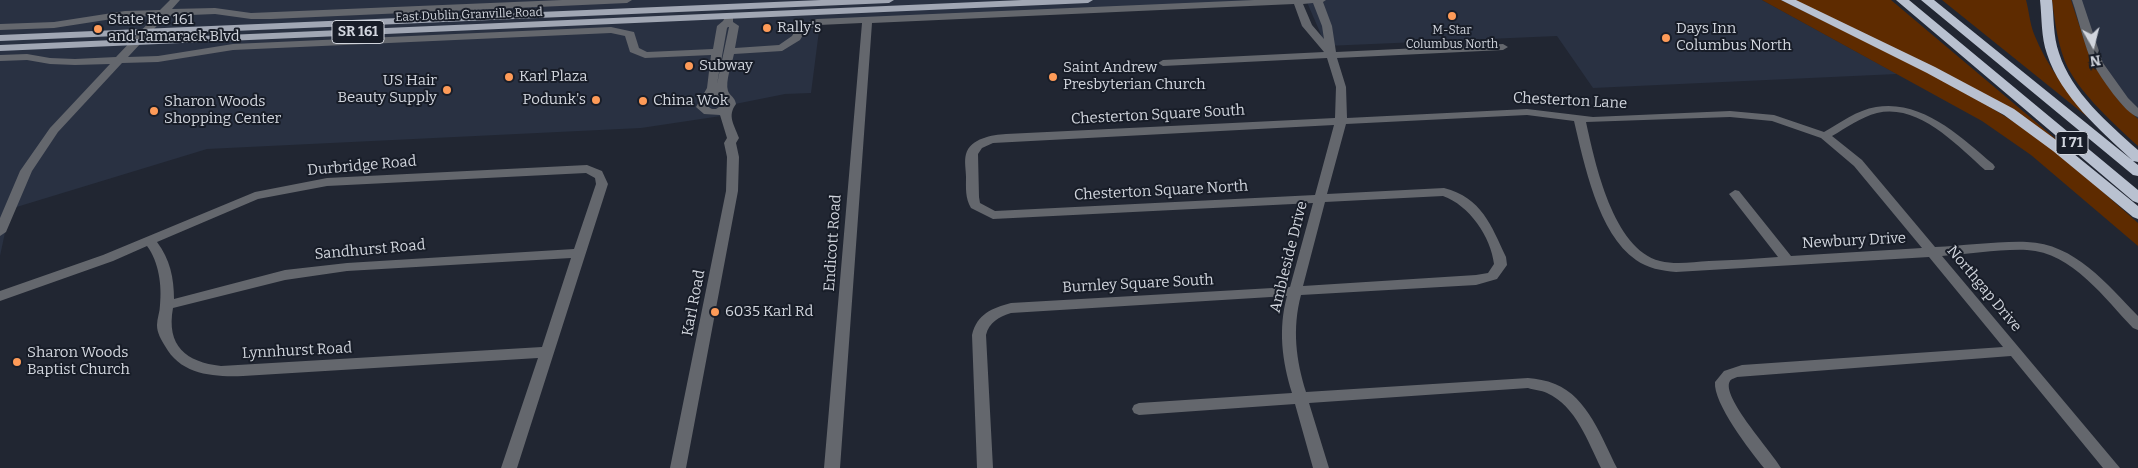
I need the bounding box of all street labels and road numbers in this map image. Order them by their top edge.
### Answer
street label: East Dublin Granville Road [395,5,543,25]
road number: SR 161 [332,21,384,44]
street label: Chesterton Lane [1512,89,1628,113]
street label: Chesterton Square South [1071,101,1245,129]
road number: I 71 [2056,132,2088,154]
street label: Durbridge Road [307,152,417,180]
street label: Chesterton Square North [1073,177,1249,205]
street label: Endicott Road [821,194,845,292]
street label: Ambleside Drive [1266,199,1312,315]
street label: Newbury Drive [1802,229,1906,253]
street label: Sandhurst Road [314,236,426,264]
street label: Northgap Drive [1943,242,2025,336]
street label: Karl Road [679,268,709,338]
street label: Burnley Square South [1062,271,1214,297]
street label: Lynnhurst Road [241,339,353,363]

